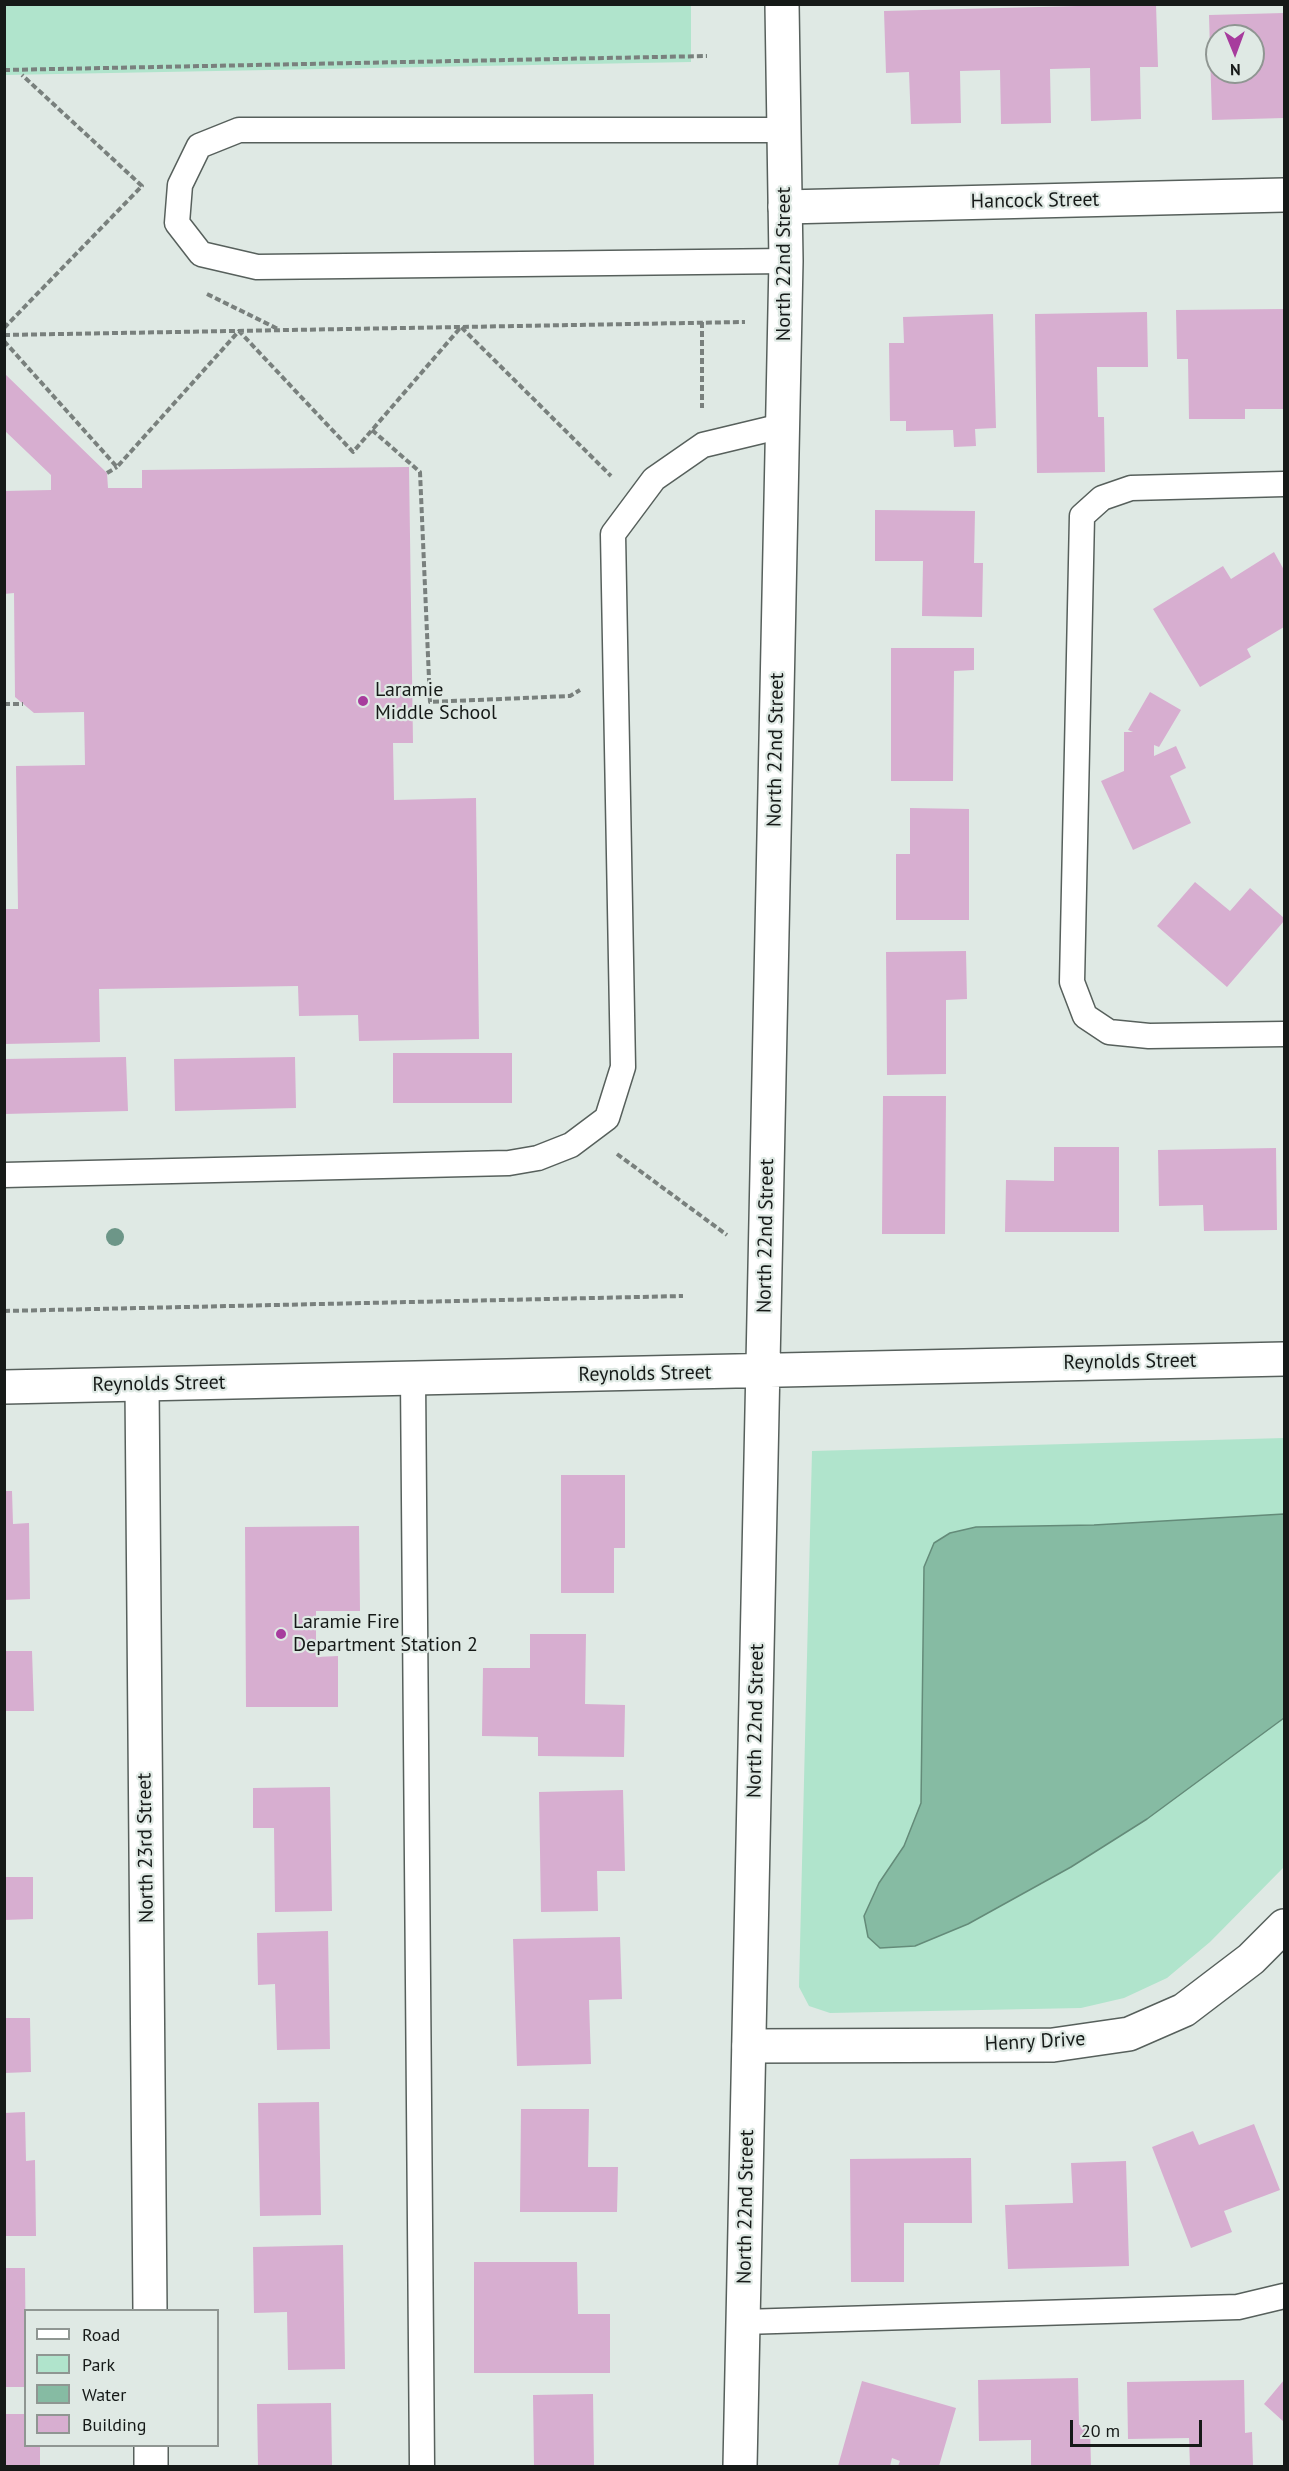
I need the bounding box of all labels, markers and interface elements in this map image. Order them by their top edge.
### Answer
north arrow [1205,24,1265,84]
text: N [1230,60,1241,80]
street label: North 22nd Street [772,187,796,341]
street label: Hancock Street [971,188,1099,214]
street label: North 22nd Street [763,673,789,827]
place label: Laramie Middle School [375,678,497,725]
marker: Laramie Middle School [356,694,370,708]
street label: North 22nd Street [753,1159,779,1313]
street label: Reynolds Street [1063,1349,1197,1375]
street label: Reynolds Street [578,1361,712,1387]
street label: Reynolds Street [92,1371,226,1397]
place label: Laramie Fire Department Station 2 [293,1610,478,1657]
marker: Laramie Fire Department Station 2 [274,1627,288,1641]
street label: North 22nd Street [743,1644,769,1798]
street label: North 23rd Street [133,1773,159,1923]
street label: Henry Drive [984,2027,1086,2057]
street label: North 22nd Street [733,2130,759,2284]
legend [24,2309,219,2447]
text: Road [82,2323,120,2346]
text: Park [82,2353,115,2376]
text: Water [82,2383,126,2406]
scale bar [1073,2408,1205,2446]
text: Building [82,2413,146,2436]
text: 20 m [1081,2419,1120,2442]

